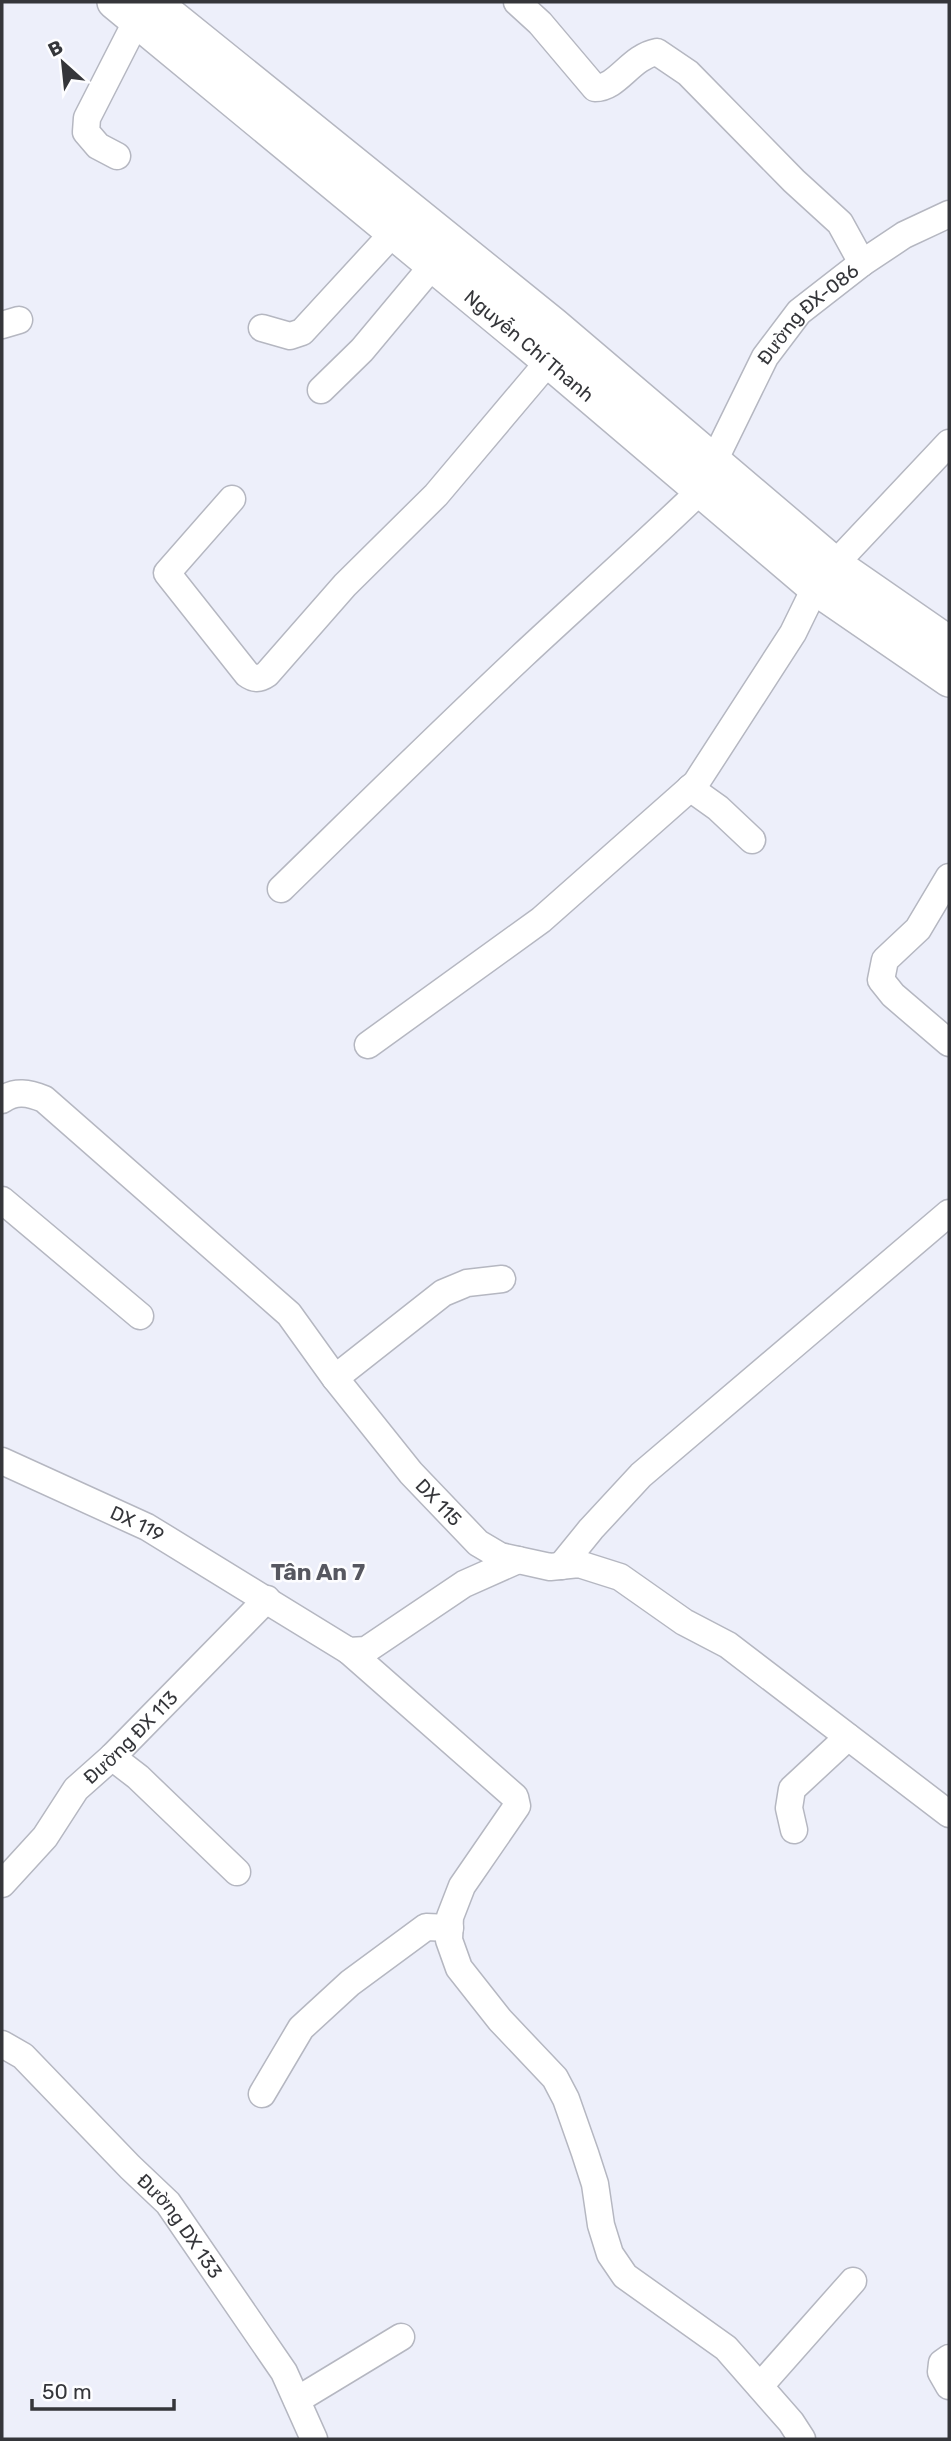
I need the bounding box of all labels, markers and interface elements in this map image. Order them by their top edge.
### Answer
north arrow [28,28,98,98]
text: B [44,35,67,62]
street label: Đường ĐX-086 [752,259,863,369]
street label: Nguyễn Chí Thanh [460,285,599,406]
street label: DX 115 [411,1474,467,1531]
street label: DX 119 [107,1500,168,1546]
district label: Tân An 7 [271,1558,365,1586]
street label: Đường ĐX 113 [78,1686,182,1789]
street label: Đường DX 133 [133,2169,228,2282]
scale bar [32,2368,173,2412]
text: 50 m [42,2379,92,2404]

